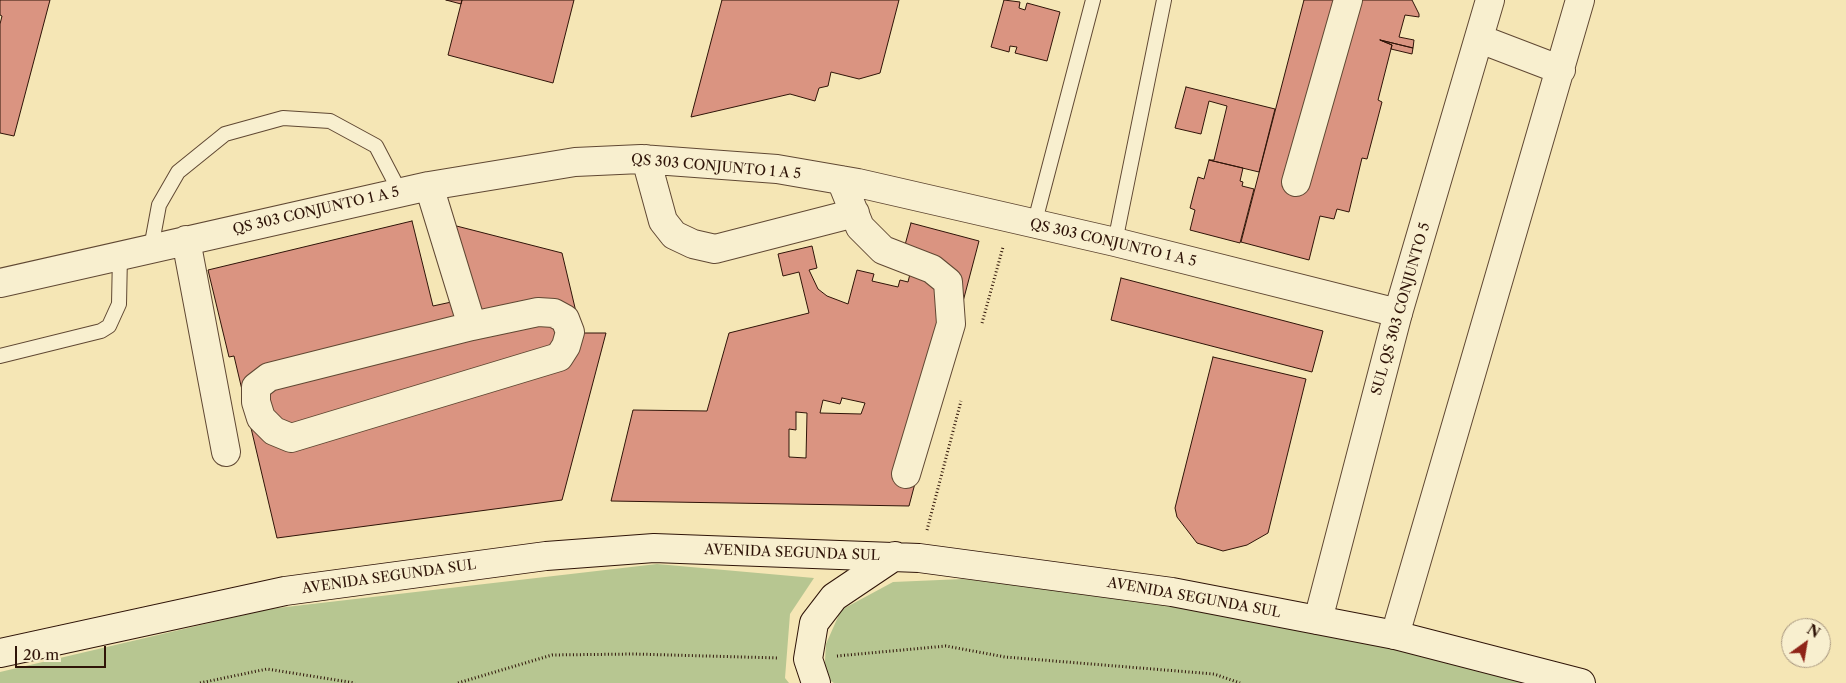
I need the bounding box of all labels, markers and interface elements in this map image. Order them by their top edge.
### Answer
street label: QS 303 CONJUNTO 1 A 5 [630,151,802,183]
street label: QS 303 CONJUNTO 1 A 5 [231,184,401,238]
street label: QS 303 CONJUNTO 1 A 5 [1028,216,1198,270]
street label: SUL QS 303 CONJUNTO 5 [1368,221,1434,397]
street label: AVENIDA SEGUNDA SUL [704,542,880,564]
street label: AVENIDA SEGUNDA SUL [301,556,477,598]
street label: AVENIDA SEGUNDA SUL [1106,574,1282,622]
north arrow [1781,618,1831,668]
text: N [1803,620,1823,642]
scale bar [18,636,109,668]
text: 20 m [23,645,59,664]

